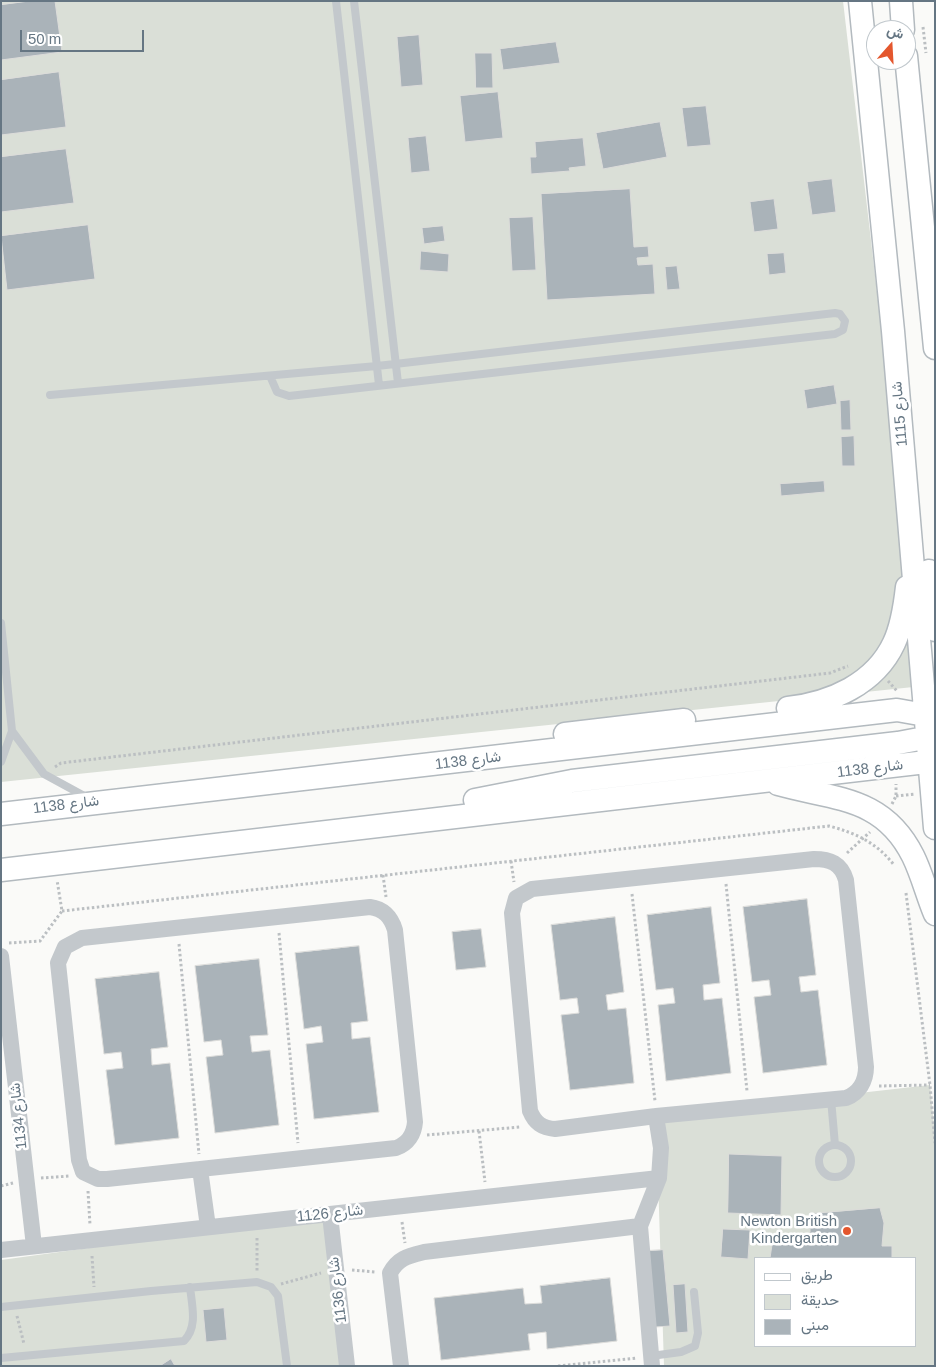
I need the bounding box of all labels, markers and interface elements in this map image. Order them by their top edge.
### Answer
scale bar [22,20,146,52]
north arrow [866,20,916,70]
text: ش [885,21,906,42]
text: 50 m [28,30,61,47]
street label: شارع 1115 [888,381,912,447]
street label: شارع 1138 [434,748,502,774]
street label: شارع 1138 [836,756,904,782]
street label: شارع 1138 [32,792,100,818]
street label: شارع 1134 [7,1082,31,1150]
street label: شارع 1126 [296,1202,364,1226]
place label: Newton British Kindergarten [740,1213,837,1248]
marker: Newton British Kindergarten [841,1225,853,1237]
street label: شارع 1136 [325,1256,351,1324]
legend [754,1257,916,1347]
text: طريق [801,1266,833,1283]
text: حديقة [801,1291,839,1308]
text: مبنى [801,1316,829,1333]

